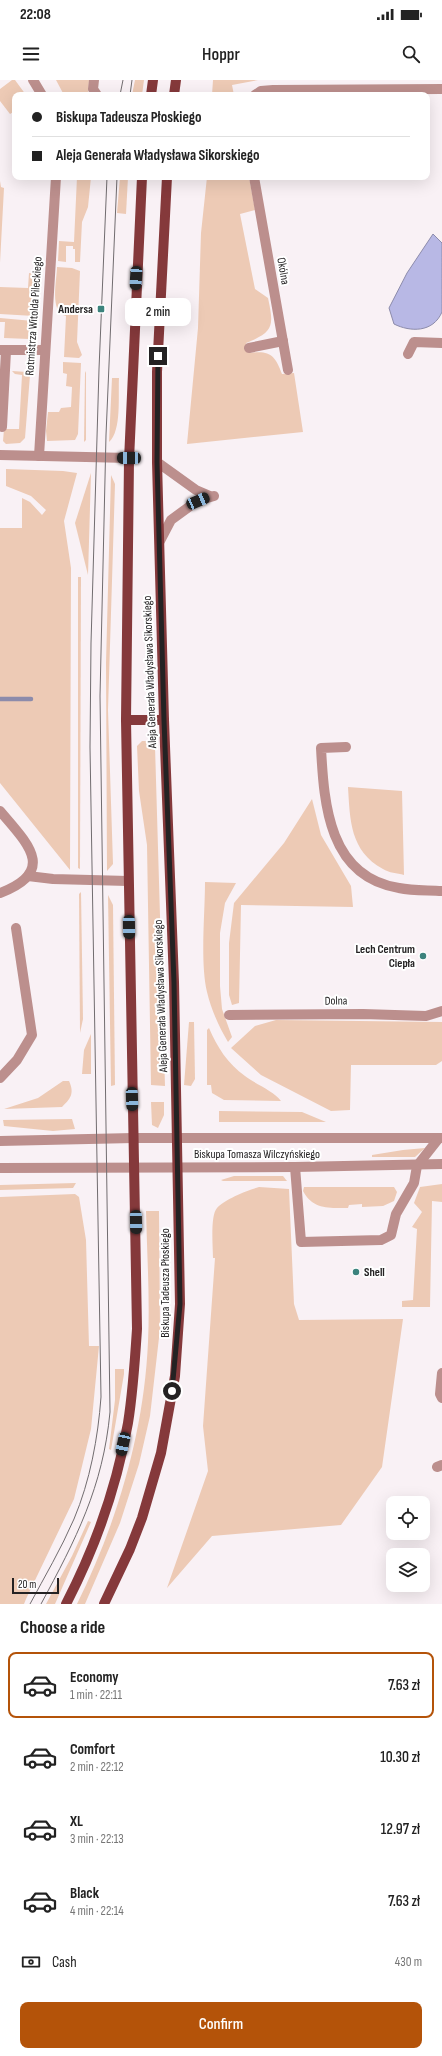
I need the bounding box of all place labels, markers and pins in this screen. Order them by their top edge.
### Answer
place label: Andersa [57,302,93,317]
marker: Andersa [96,304,106,314]
place label: Lech Centrum Ciepła [355,942,415,971]
marker: Lech Centrum Ciepła [418,951,428,961]
place label: Shell [364,1265,385,1280]
marker: Shell [351,1267,361,1277]

